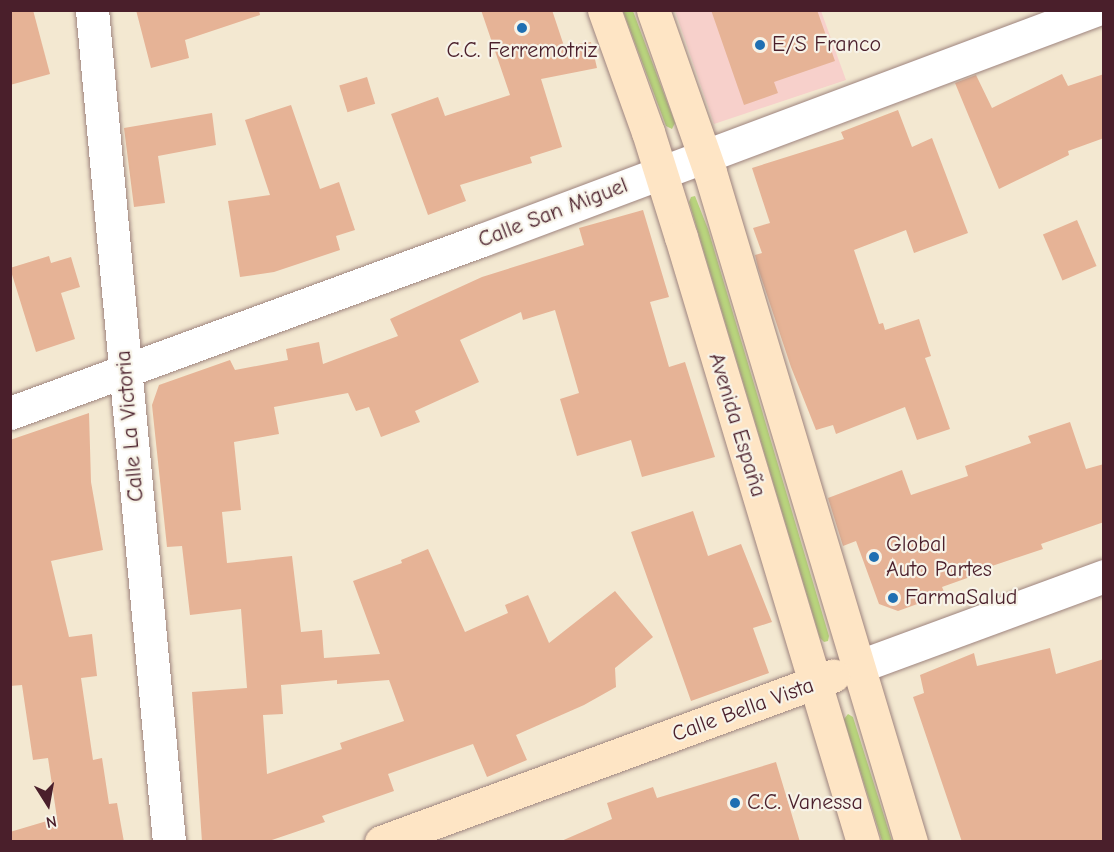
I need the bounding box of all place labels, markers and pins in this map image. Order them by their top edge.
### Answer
marker: C.C. Ferremotriz [515,21,529,35]
place label: E/S Franco [772,32,881,58]
place label: C.C. Ferremotriz [447,38,597,64]
marker: E/S Franco [753,38,767,52]
place label: Global Auto Partes [886,531,992,582]
marker: Global Auto Partes [867,550,881,564]
place label: FarmaSalud [905,585,1017,611]
marker: FarmaSalud [886,591,900,605]
place label: C.C. Vanessa [747,790,863,816]
marker: C.C. Vanessa [728,796,742,810]

